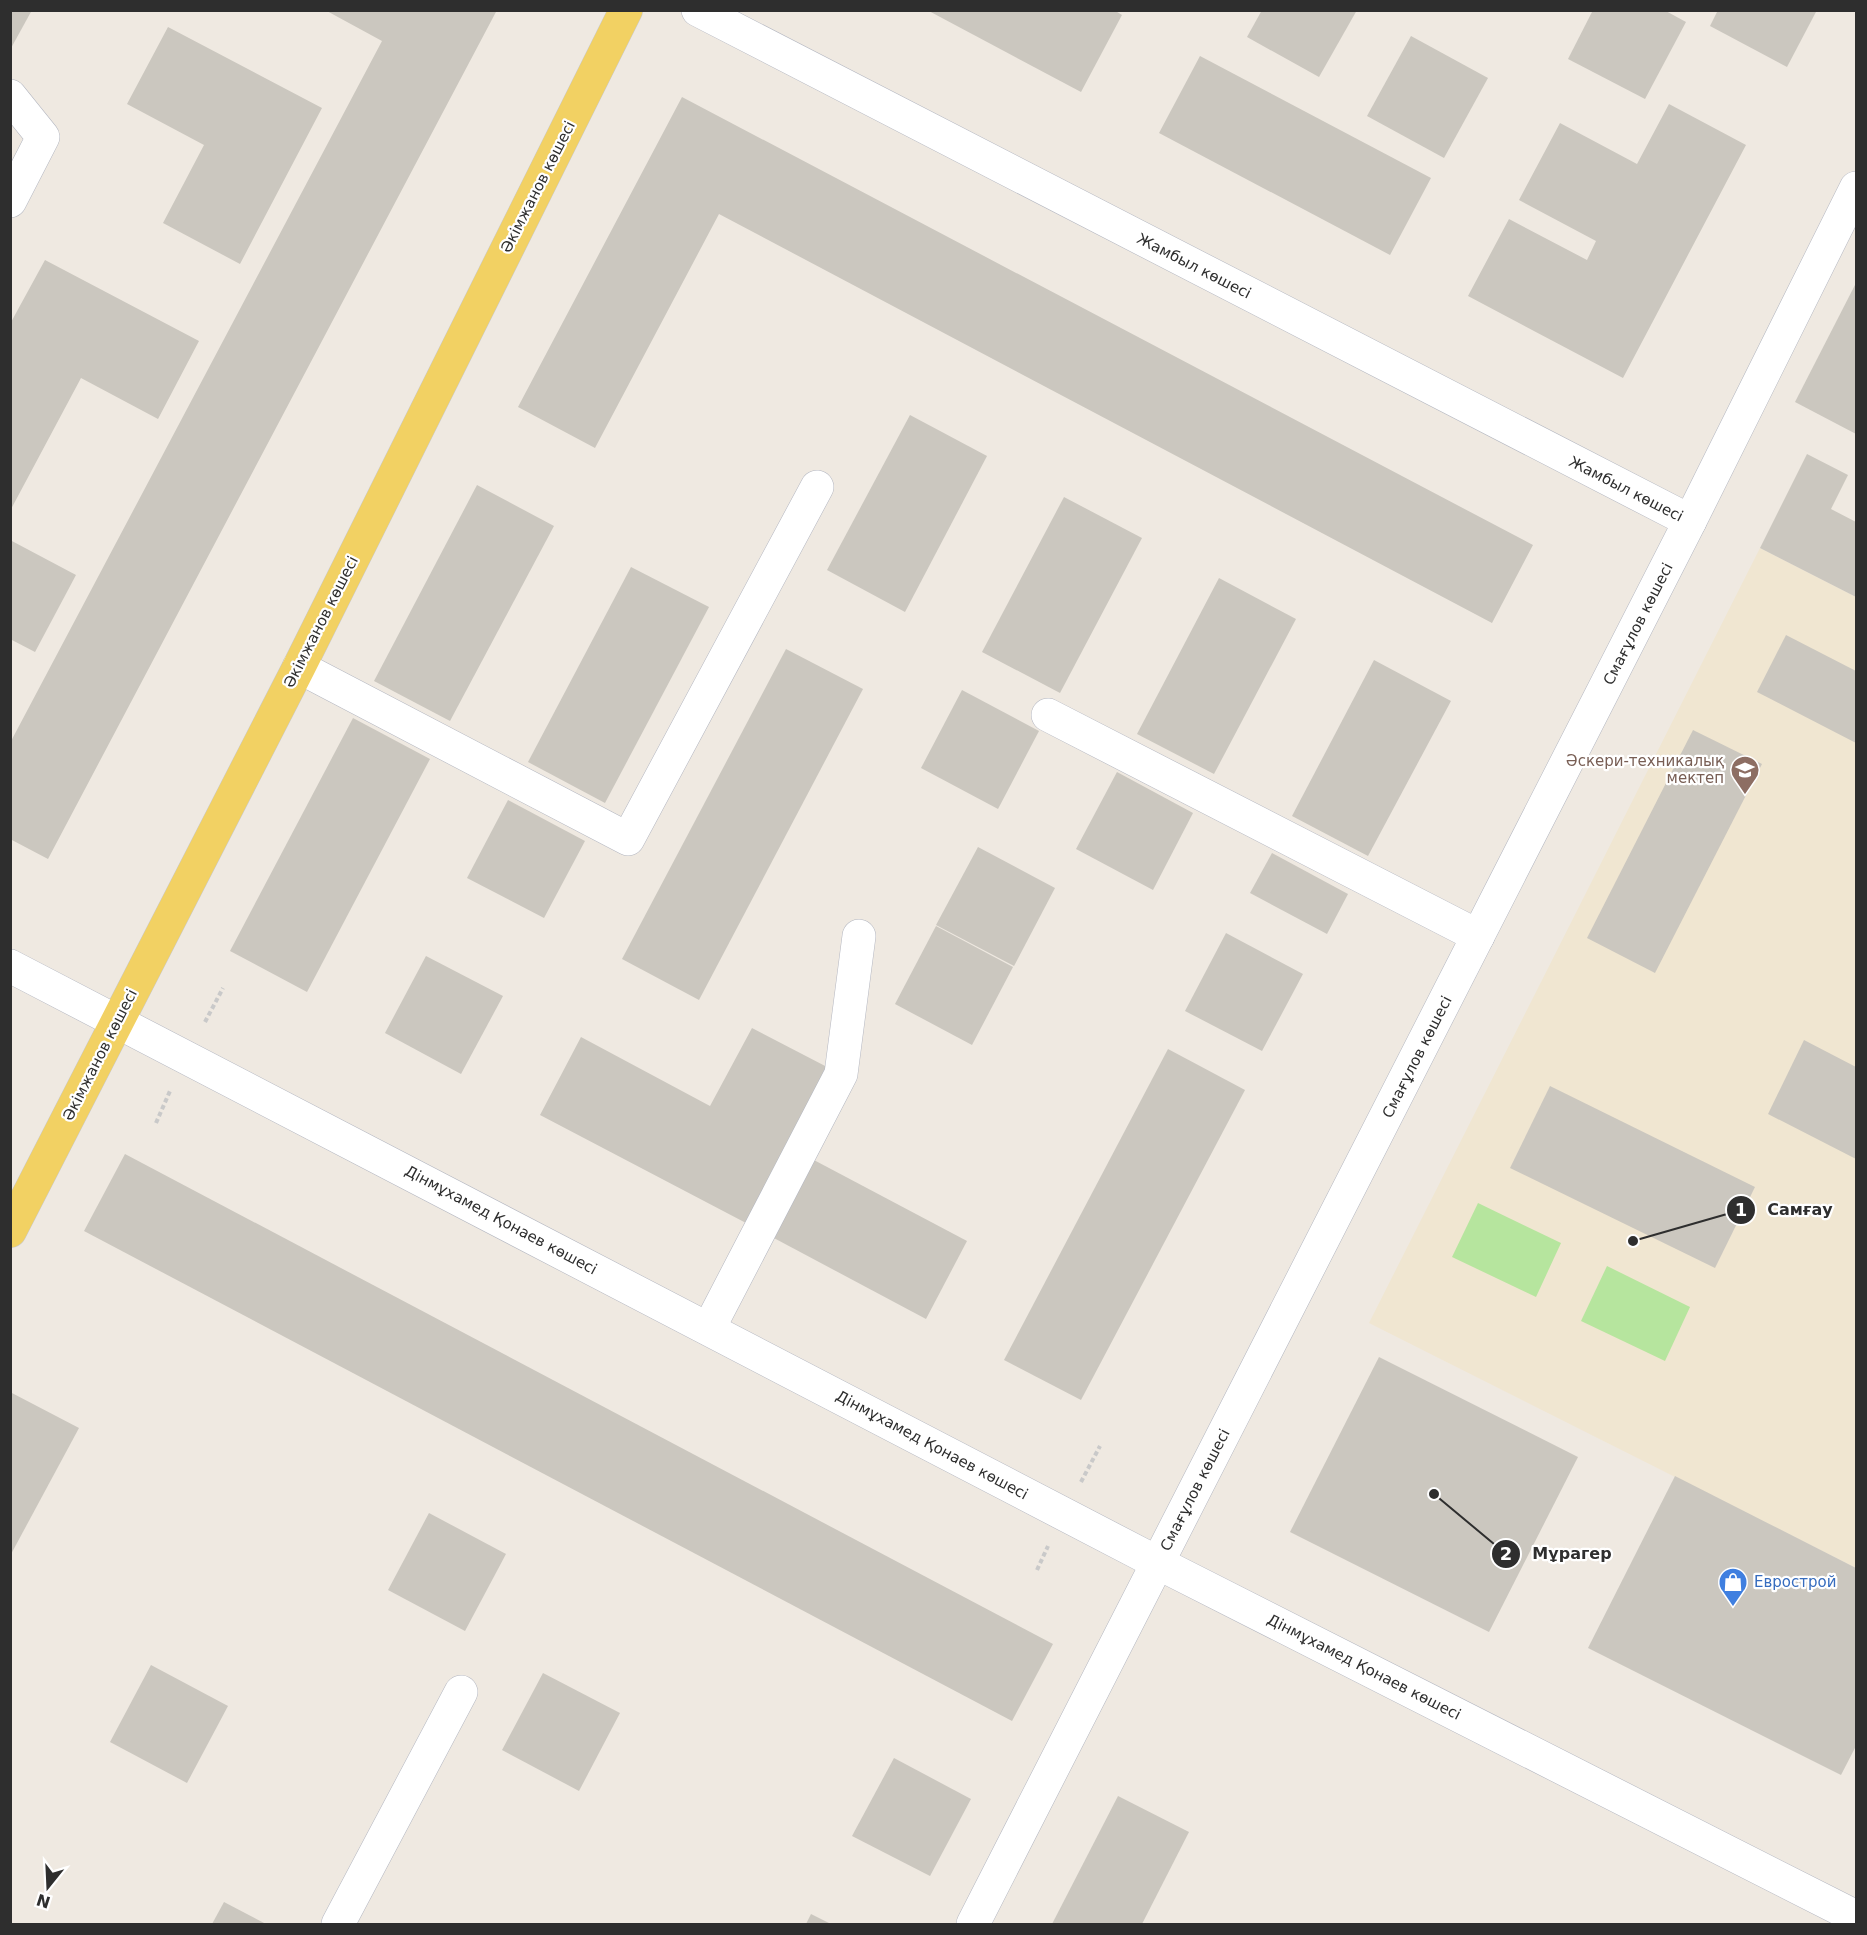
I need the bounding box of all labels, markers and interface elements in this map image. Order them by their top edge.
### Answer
street label: Әкімжанов көшесі [497,118,579,256]
street label: Жамбыл көшесі [1134,229,1254,303]
street label: Жамбыл көшесі [1566,452,1686,526]
street label: Әкімжанов көшесі [280,553,362,691]
street label: Смағұлов көшесі [1599,560,1677,688]
place label: Әскери-техникалық мектеп [1566,752,1724,787]
school or university icon: Әскери-техникалық мектеп [1729,754,1761,796]
street label: Әкімжанов көшесі [59,986,141,1124]
street label: Смағұлов көшесі [1378,993,1456,1121]
street label: Дінмұхамед Қонаев көшесі [402,1162,600,1278]
callout: Самғау [1726,1193,1845,1227]
text: 1 [1735,1199,1747,1220]
text: Самғау [1767,1200,1833,1219]
street label: Дінмұхамед Қонаев көшесі [833,1387,1031,1503]
street label: Смағұлов көшесі [1156,1426,1234,1554]
callout: Мұрагер [1491,1537,1624,1571]
text: 2 [1500,1543,1512,1564]
text: Мұрагер [1532,1544,1612,1563]
shop icon: Еврострой [1717,1566,1749,1608]
place label: Еврострой [1754,1573,1836,1591]
street label: Дінмұхамед Қонаев көшесі [1264,1610,1464,1724]
north arrow [18,1857,78,1917]
text: N [34,1890,53,1912]

